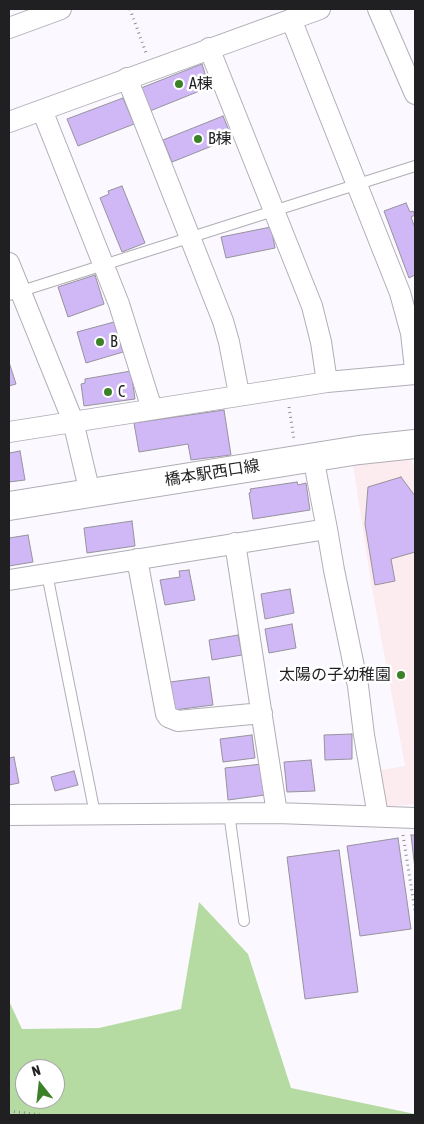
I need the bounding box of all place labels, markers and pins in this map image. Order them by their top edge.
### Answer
place label: A棟 [189,74,213,94]
marker: A棟 [173,78,185,90]
place label: B棟 [208,129,232,149]
marker: B棟 [192,133,204,145]
place label: B [110,332,118,352]
marker: B [94,336,106,348]
place label: C [118,382,125,402]
marker: C [102,386,114,398]
place label: 太陽の子幼稚園 [279,665,391,685]
marker: 太陽の子幼稚園 [395,669,407,681]

